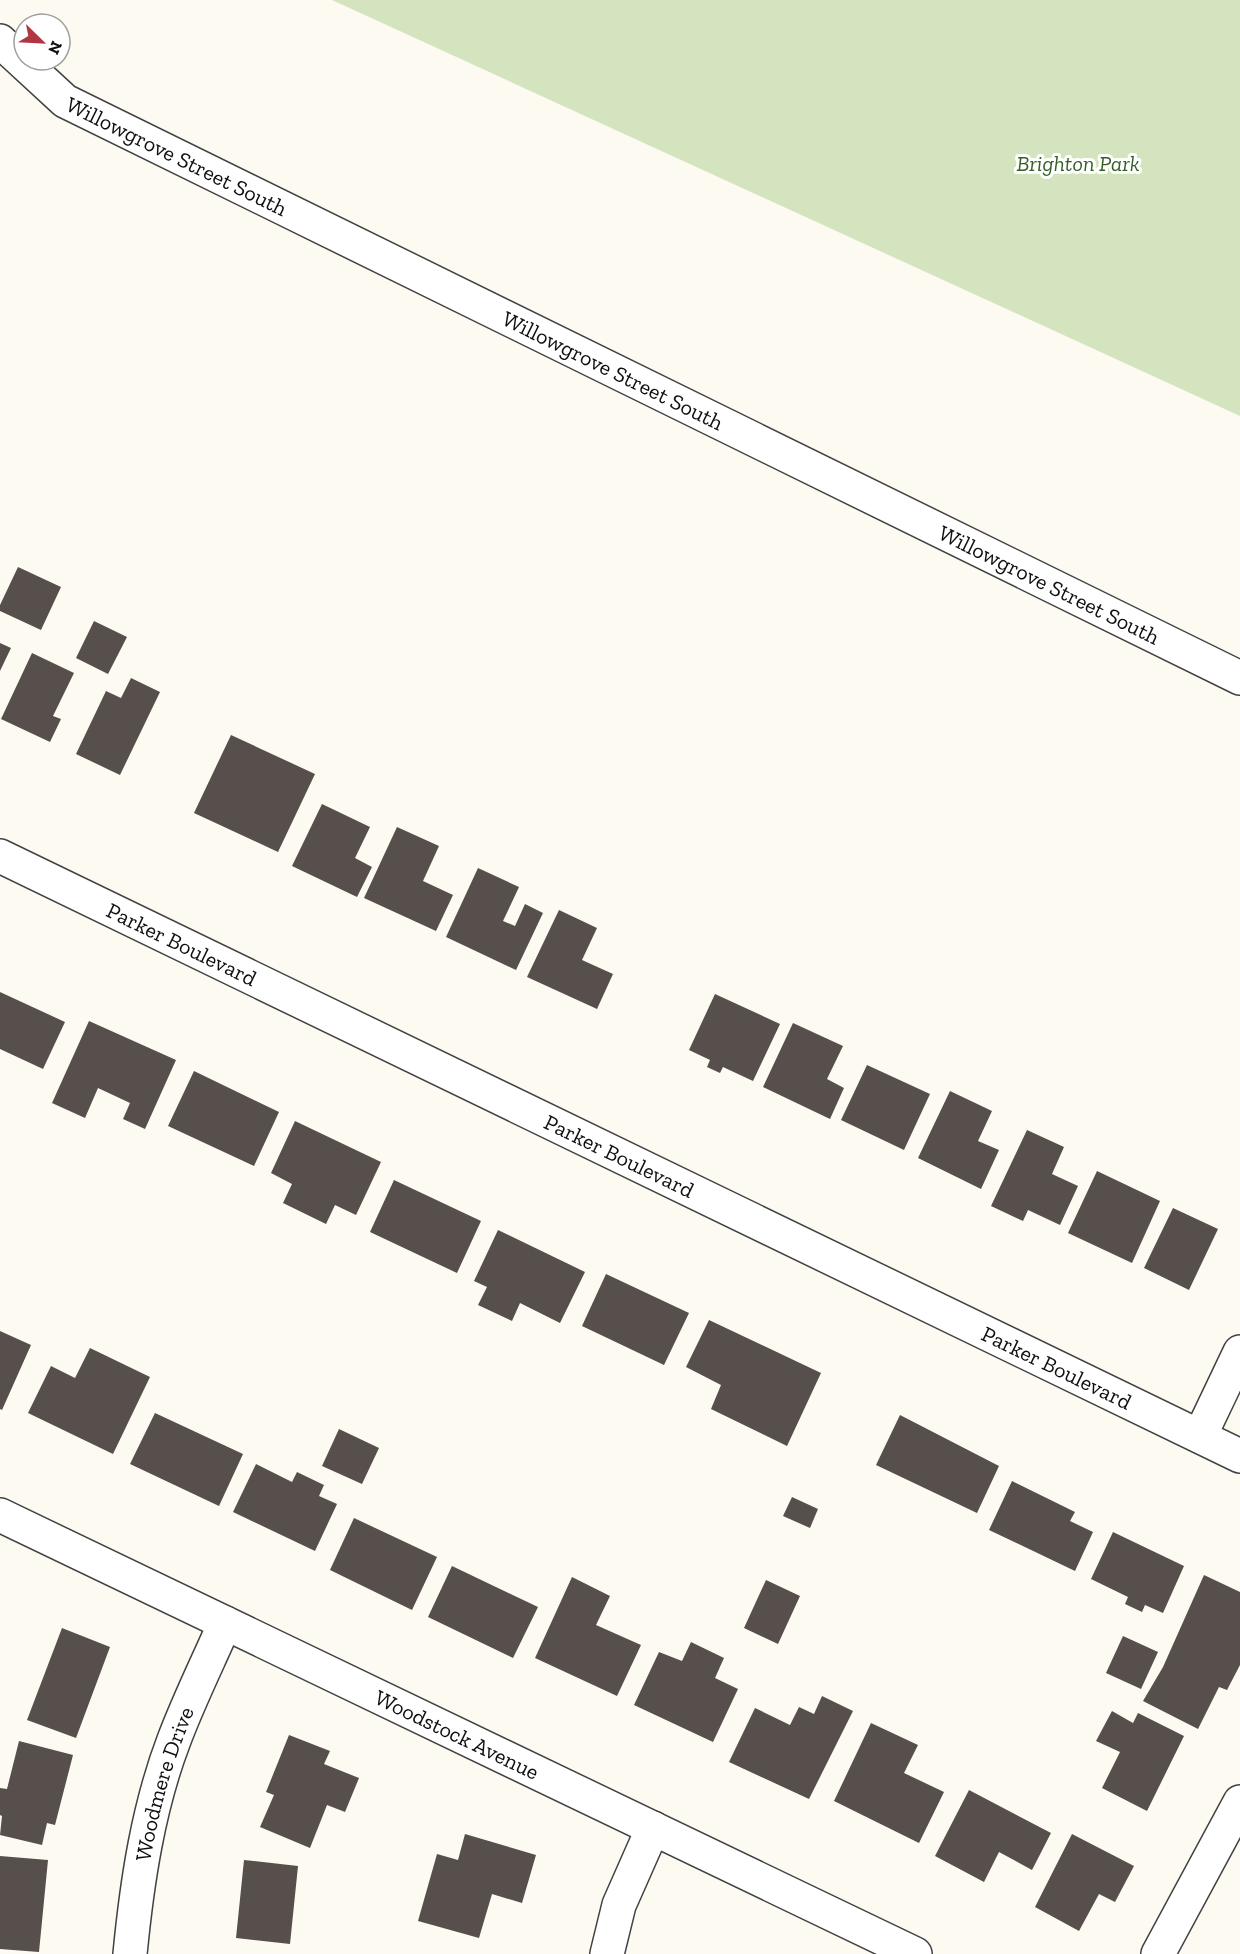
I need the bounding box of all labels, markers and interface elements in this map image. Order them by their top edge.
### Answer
north arrow [12,12,72,72]
text: N [44,38,66,57]
street label: Willowgrove Street South [62,90,292,222]
park label: Brighton Park [1016,150,1140,177]
street label: Willowgrove Street South [498,304,729,436]
street label: Willowgrove Street South [934,519,1165,650]
street label: Parker Boulevard [102,896,261,992]
street label: Parker Boulevard [540,1108,699,1203]
street label: Parker Boulevard [977,1320,1136,1415]
street label: Woodstock Avenue [371,1683,544,1785]
street label: Woodmere Drive [129,1702,199,1863]

